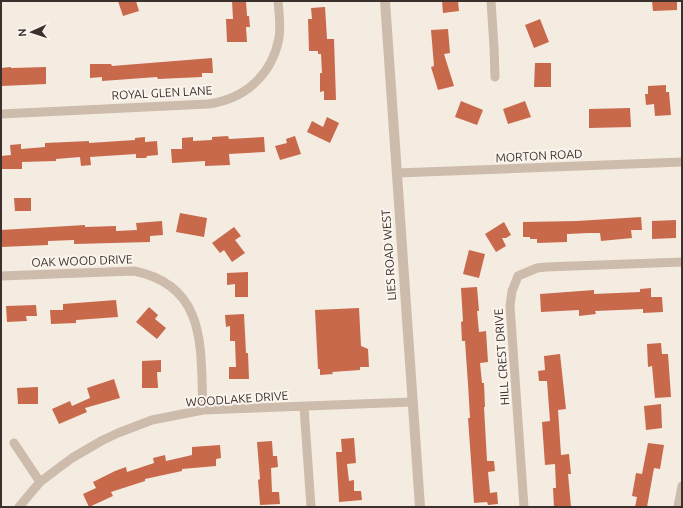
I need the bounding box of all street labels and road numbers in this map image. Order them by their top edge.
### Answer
street label: ROYAL GLEN LANE [111,83,213,102]
street label: MORTON ROAD [495,147,583,164]
street label: LIES ROAD WEST [379,209,398,301]
street label: OAK WOOD DRIVE [31,252,133,269]
street label: HILL CREST DRIVE [492,308,511,406]
street label: WOODLAKE DRIVE [185,388,289,409]

